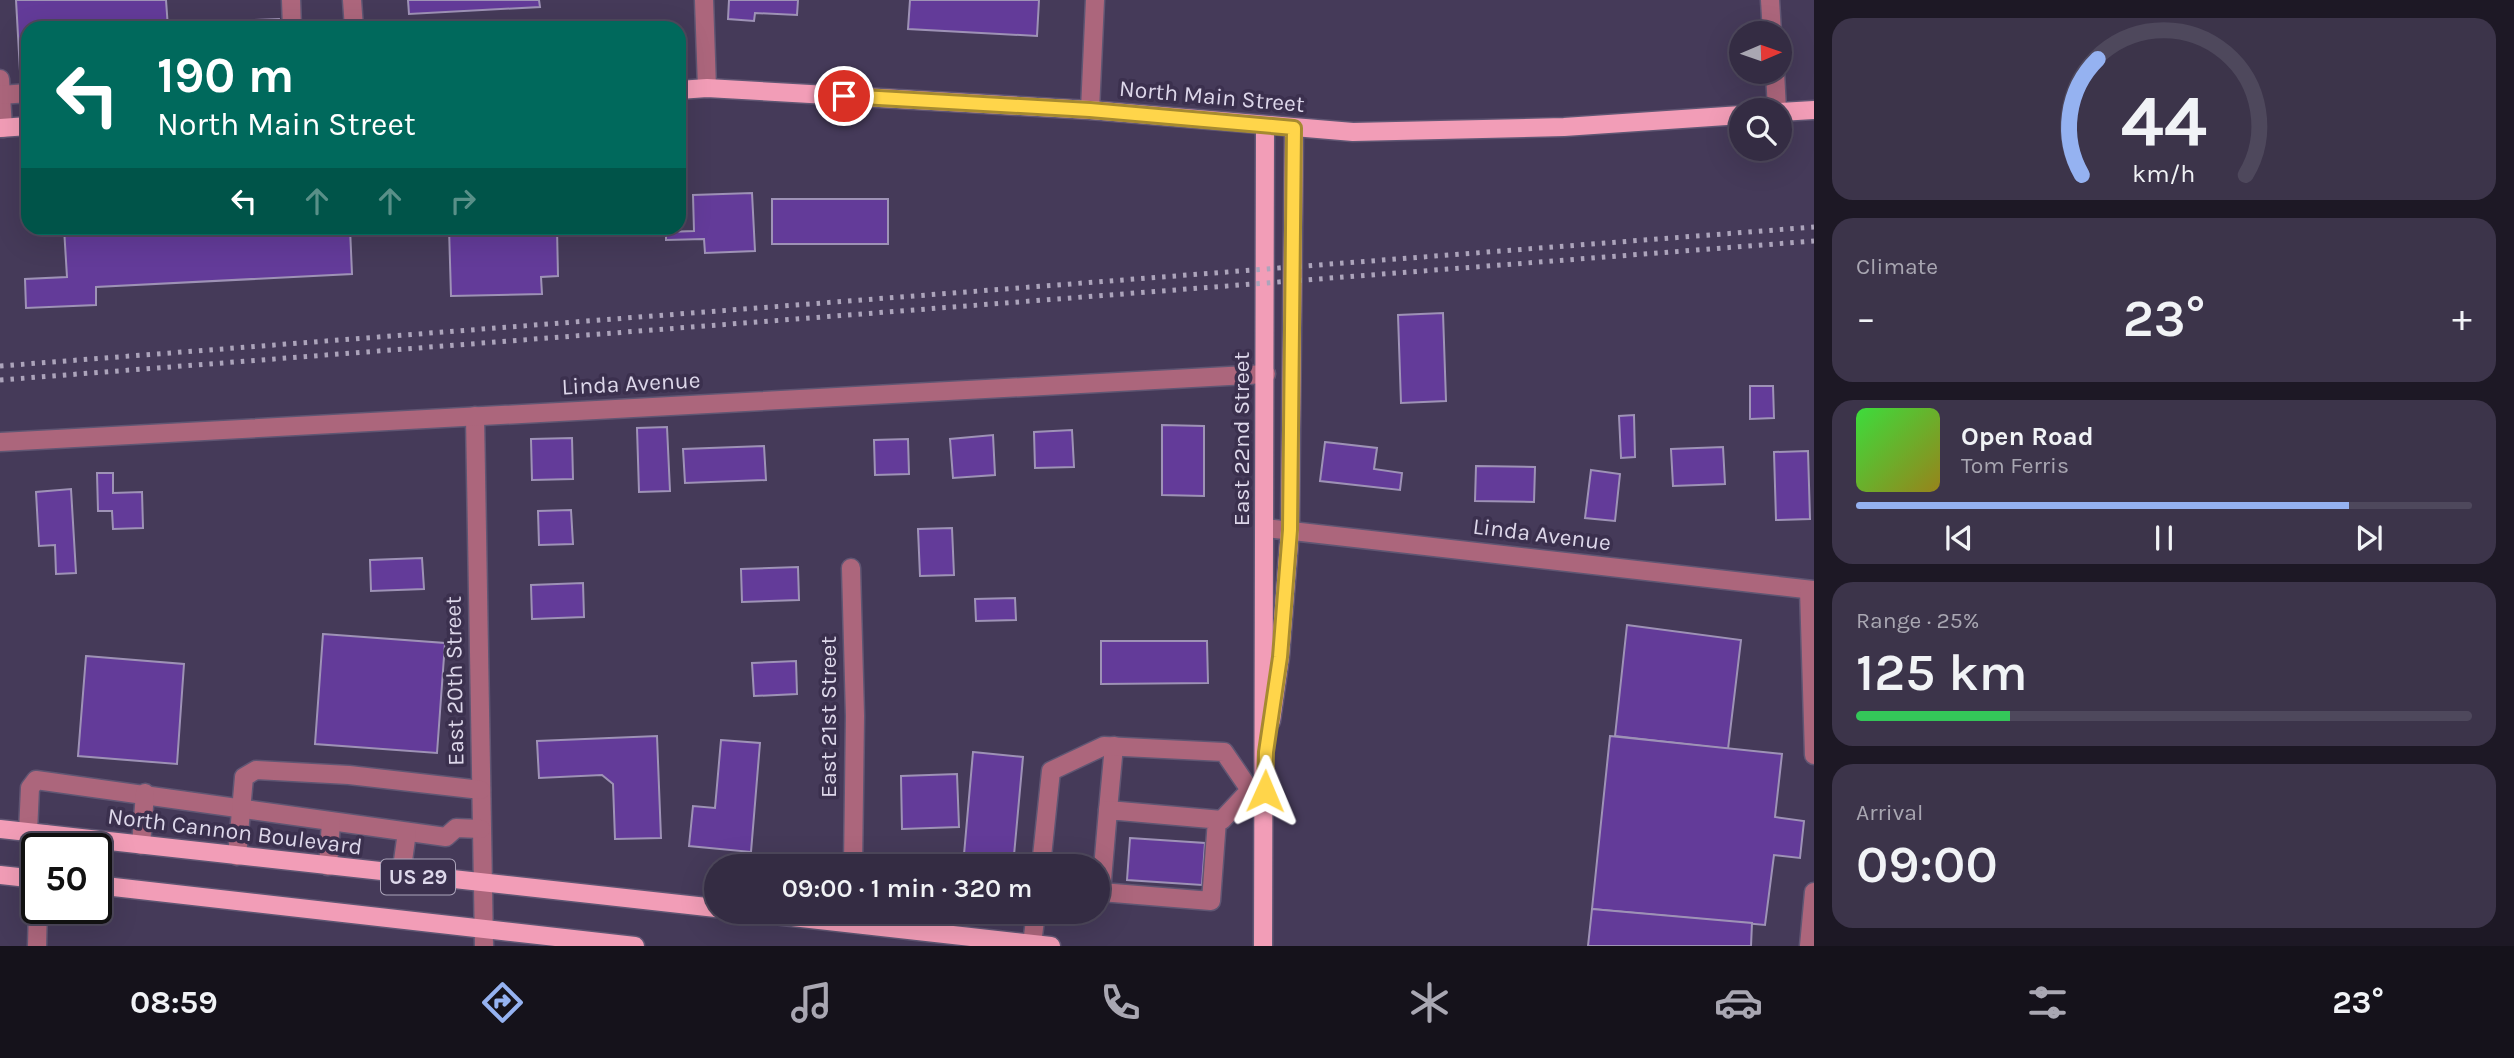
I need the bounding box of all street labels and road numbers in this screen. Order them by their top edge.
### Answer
street label: North Main Street [1118,75,1306,118]
street label: East 22nd Street [1228,351,1255,526]
street label: Linda Avenue [561,366,701,401]
street label: Linda Avenue [1471,513,1613,556]
street label: East 20th Street [440,595,469,766]
street label: East 21st Street [815,636,842,798]
street label: North Cannon Boulevard [106,802,364,861]
road number: US 29 [381,860,455,894]

